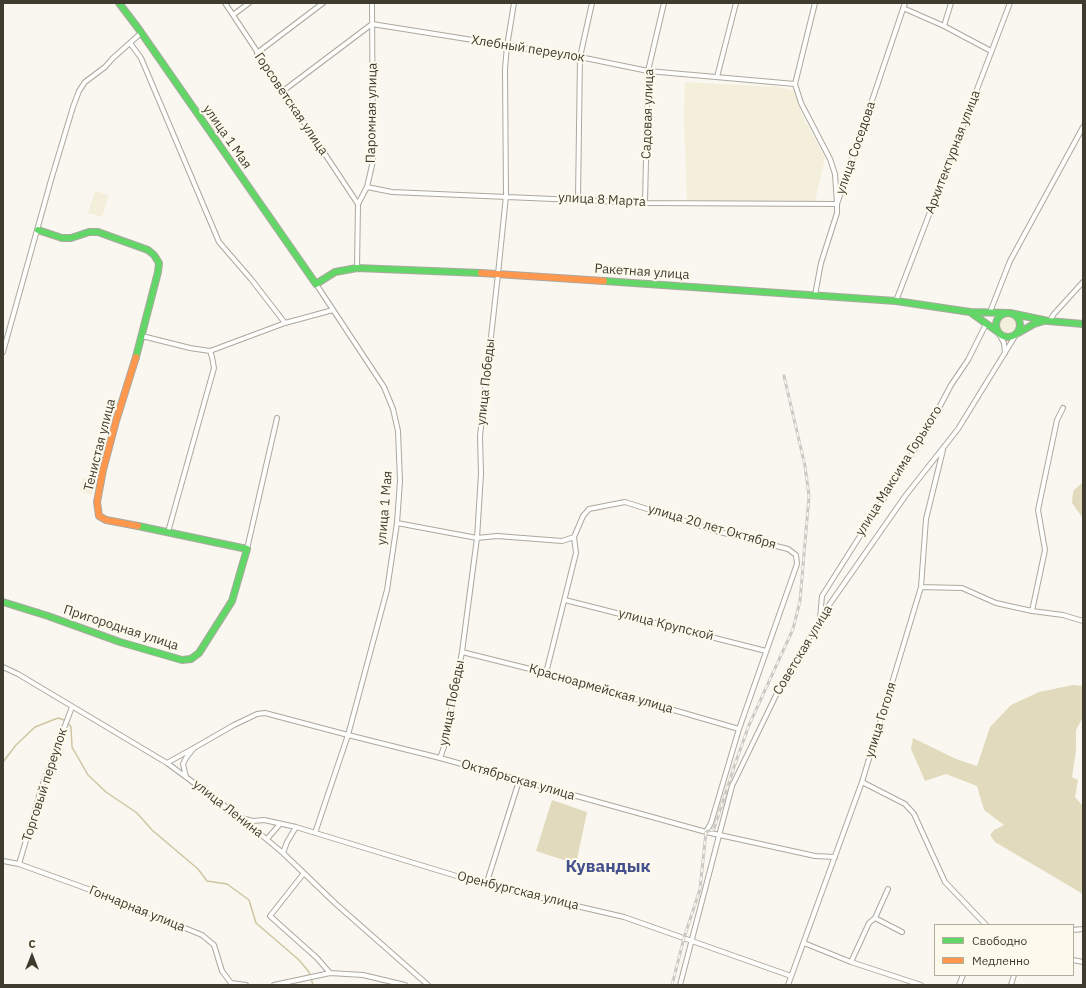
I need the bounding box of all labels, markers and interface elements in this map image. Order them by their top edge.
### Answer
street label: Хлебный переулок [470,32,586,66]
street label: Горсоветская улица [251,50,331,158]
street label: Паромная улица [363,63,381,163]
street label: Садовая улица [639,68,657,160]
street label: Архитектурная улица [922,88,984,216]
street label: улица Соседова [833,100,879,196]
street label: улица 1 Мая [199,102,255,172]
street label: улица 8 Марта [558,190,646,210]
street label: Ракетная улица [594,261,690,283]
street label: улица Победы [474,338,498,426]
street label: Тенистая улица [81,397,119,493]
street label: улица Максима Горького [853,403,945,539]
street label: улица 1 Мая [374,470,396,546]
street label: улица 20 лет Октября [646,501,778,553]
street label: Пригородная улица [62,602,180,654]
street label: Советская улица [770,602,836,698]
street label: улица Крупской [617,606,715,644]
street label: улица Победы [436,659,468,747]
street label: Красноармейская улица [527,661,675,717]
street label: улица Гоголя [862,680,900,760]
street label: Торговый переулок [19,726,71,844]
street label: Октябрьская улица [459,756,577,804]
street label: улица Ленина [190,777,266,841]
district label: Кувандык [565,857,651,877]
street label: Оренбургская улица [456,868,580,914]
street label: Гончарная улица [87,883,187,935]
legend [934,924,1074,976]
text: Свободно [972,933,1027,948]
north arrow [12,936,52,976]
text: С [28,937,36,951]
text: Медленно [972,953,1030,968]

